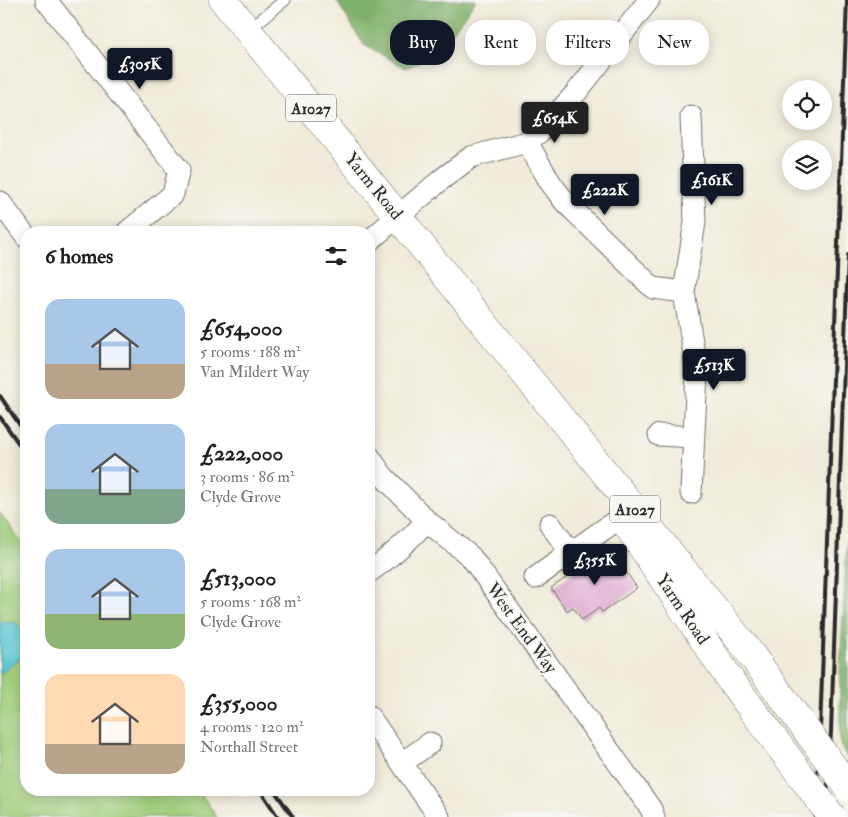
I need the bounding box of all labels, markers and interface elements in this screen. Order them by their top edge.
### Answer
chip: Buy [390,20,455,65]
chip: Rent [465,20,536,65]
chip: Filters [546,20,629,65]
chip: New [639,20,709,65]
pin: £305K [105,48,175,90]
text: £305K [118,54,162,74]
map controls [782,80,832,190]
button: locate [782,80,832,130]
road number: A1027 [286,95,336,122]
pin: £654K [520,102,590,144]
text: £654K [532,108,578,128]
button: layers [782,140,832,190]
street label: Yarm Road [339,148,408,225]
pin: £161K [677,164,747,206]
text: £161K [691,170,733,190]
pin: £222K [570,174,640,216]
text: £222K [582,180,628,200]
icon: filters [322,242,350,270]
text: 6 homes [45,243,113,270]
text: £654,000 [200,315,282,342]
icon: home [85,319,145,379]
text: 5 rooms · 188 m² [200,342,301,362]
pin: £513K [679,348,749,391]
text: £513K [694,355,734,375]
text: Van Mildert Way [200,362,309,382]
text: £222,000 [200,440,283,467]
icon: home [85,444,145,504]
text: 3 rooms · 86 m² [200,467,294,487]
text: Clyde Grove [200,487,281,507]
road number: A1027 [610,496,660,522]
pin: £355K [560,544,630,586]
text: £355K [574,550,616,570]
text: £513,000 [200,565,276,592]
icon: home [85,569,145,629]
street label: Yarm Road [651,570,715,649]
street label: West End Way [480,578,563,679]
text: 5 rooms · 168 m² [200,592,301,612]
text: Clyde Grove [200,612,281,632]
text: £355,000 [200,690,278,717]
icon: home [85,694,145,754]
text: 4 rooms · 120 m² [200,717,303,737]
text: Northall Street [200,737,298,757]

